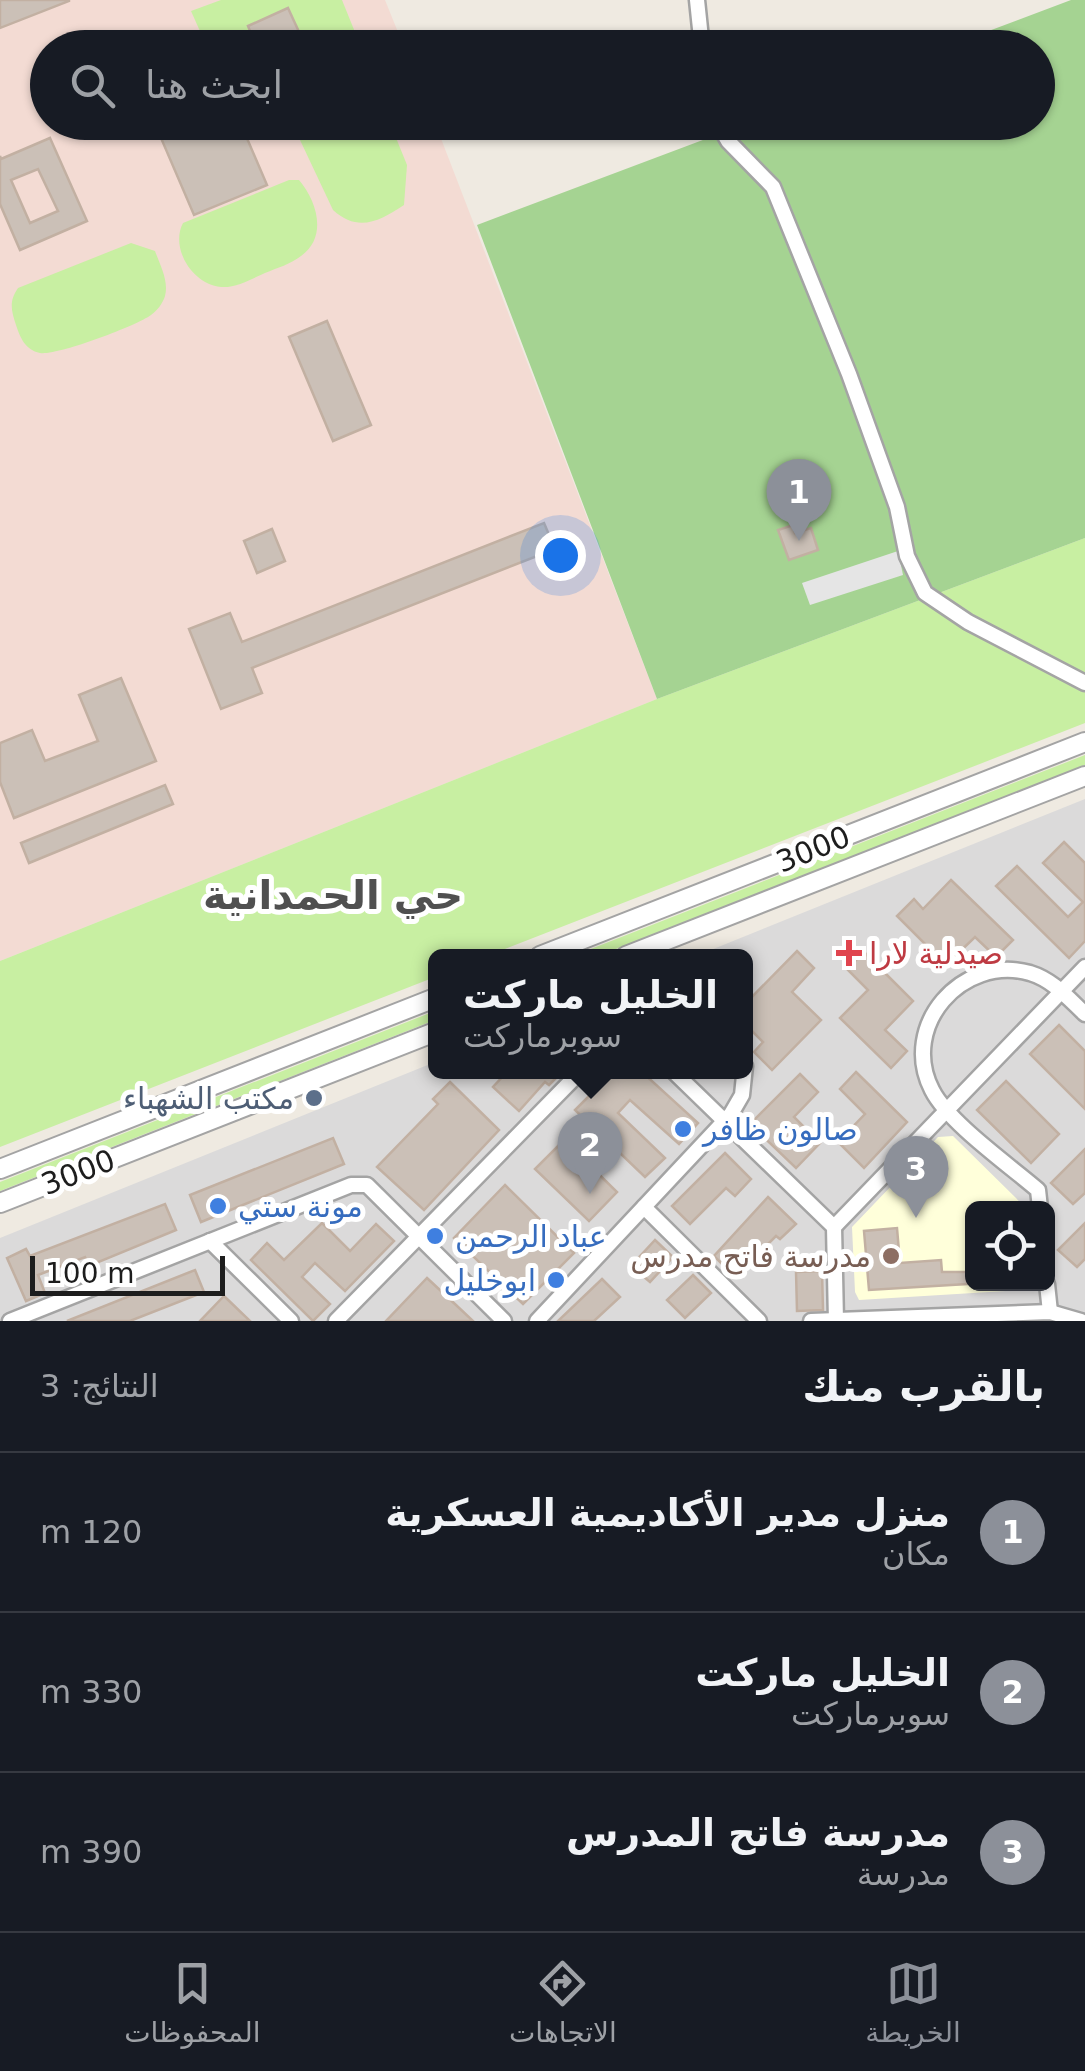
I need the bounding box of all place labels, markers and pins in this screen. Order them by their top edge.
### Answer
pin: 1 [766,458,832,541]
place label: صيدلية لارا [869,936,1003,971]
marker: صيدلية لارا [838,942,860,964]
place label: مكتب الشهباء [123,1081,294,1117]
marker: مكتب الشهباء [303,1087,325,1109]
pin: 2 [558,1112,622,1194]
place label: صالون ظافر [701,1112,858,1147]
marker: صالون ظافر [672,1118,694,1140]
pin: 3 [884,1136,948,1218]
place label: مونة ستي [238,1189,363,1225]
marker: مونة ستي [207,1195,229,1217]
place label: عباد الرحمن [455,1219,607,1254]
marker: عباد الرحمن [424,1225,446,1247]
place label: مدرسة فاتح مدرس [630,1239,871,1275]
marker: مدرسة فاتح مدرس [880,1245,902,1267]
place label: ابوخليل [444,1263,536,1298]
marker: ابوخليل [545,1269,567,1291]

